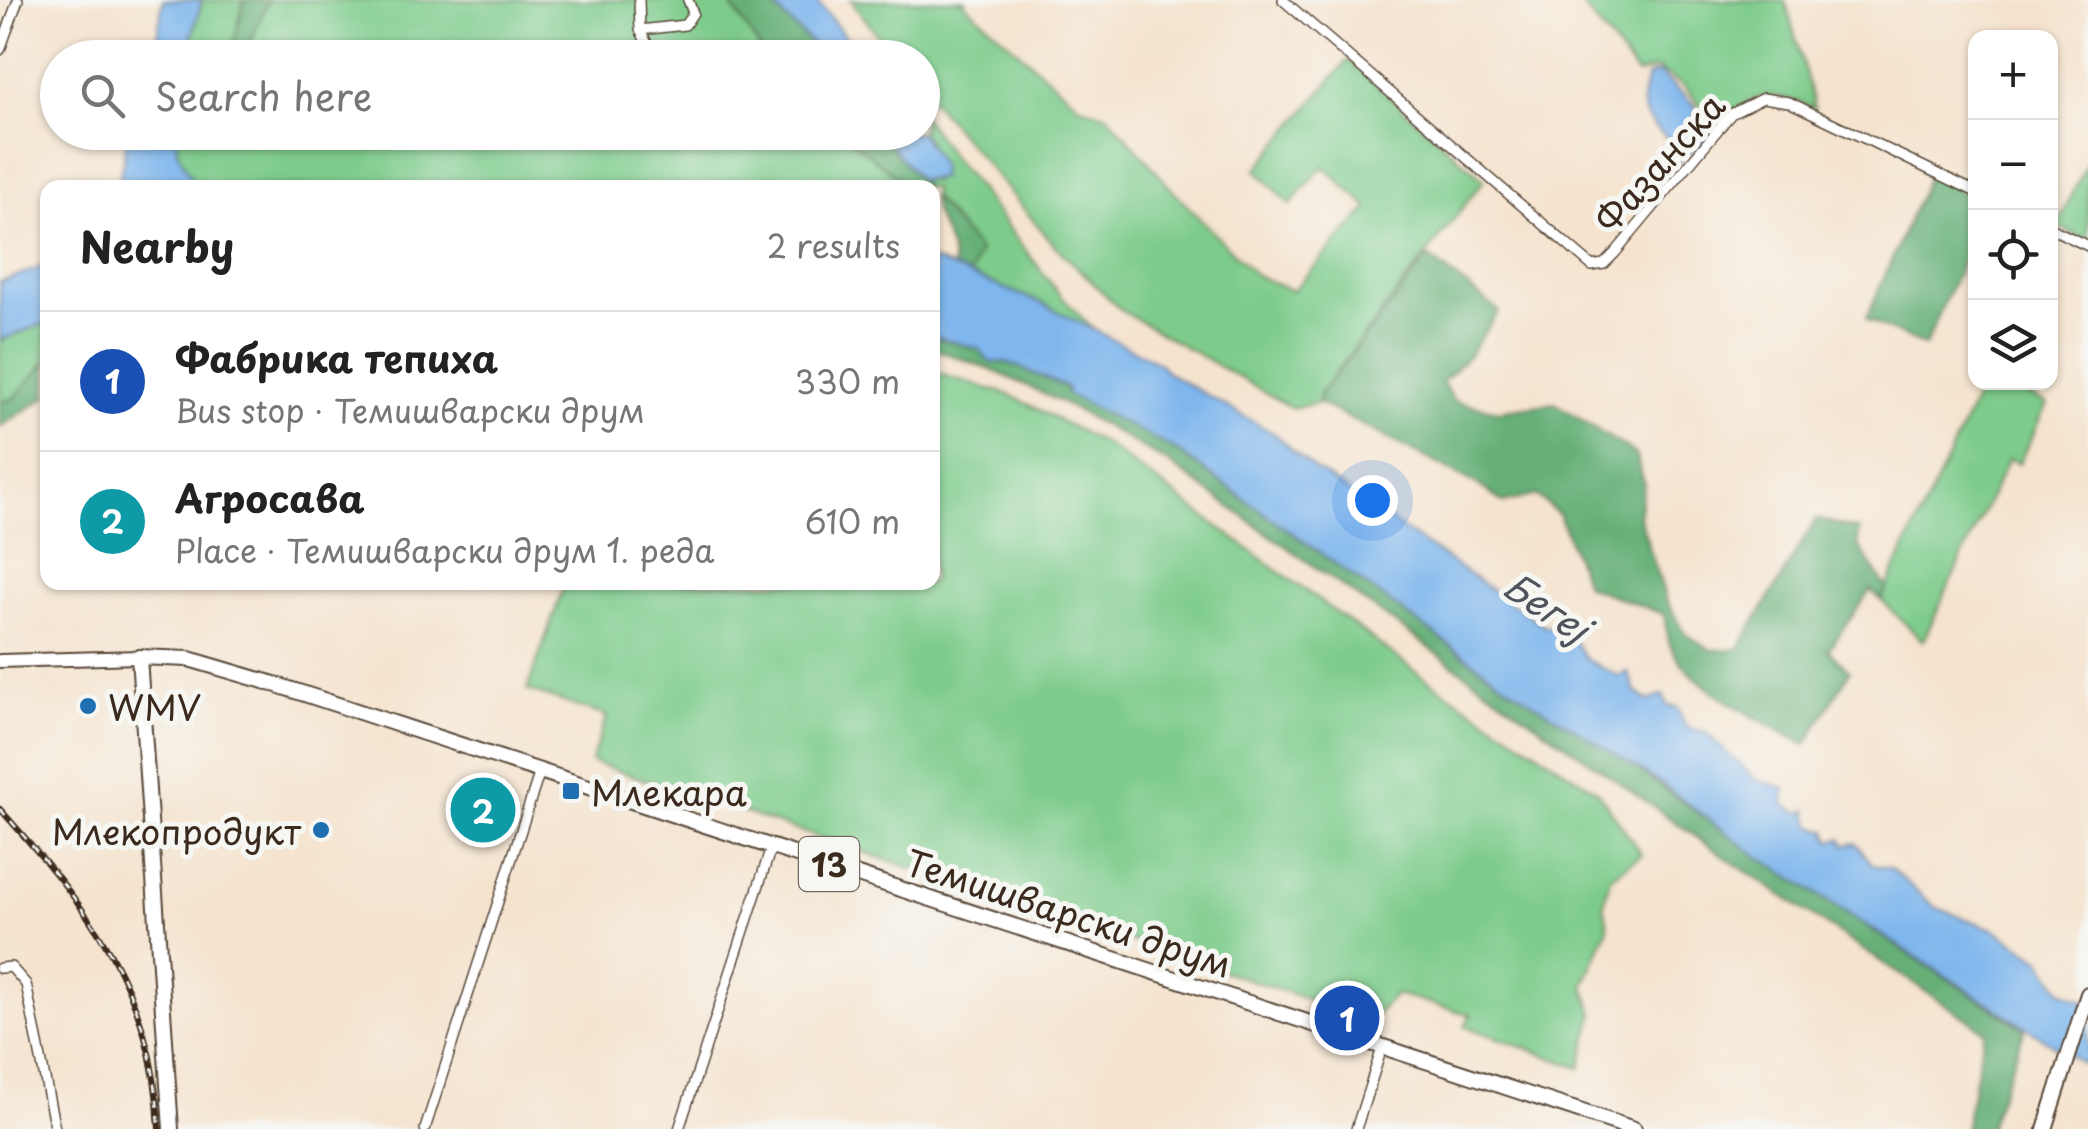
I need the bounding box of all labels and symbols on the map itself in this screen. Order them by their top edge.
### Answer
street label: Фазанска [1582,80,1737,244]
your location [1347,475,1398,526]
water label: Бегеј [1493,556,1606,658]
place label: WMV [108,680,201,733]
marker: WMV [77,695,99,717]
place label: Млекара [591,765,747,818]
pin: 2 [450,772,516,848]
marker: Млекара [560,780,582,802]
place label: Млекопродукт [52,804,302,857]
marker: Млекопродукт [310,819,332,841]
street label: Темишварски друм [899,834,1239,990]
road number: 13 [799,837,859,891]
pin: 1 [1314,980,1380,1056]

